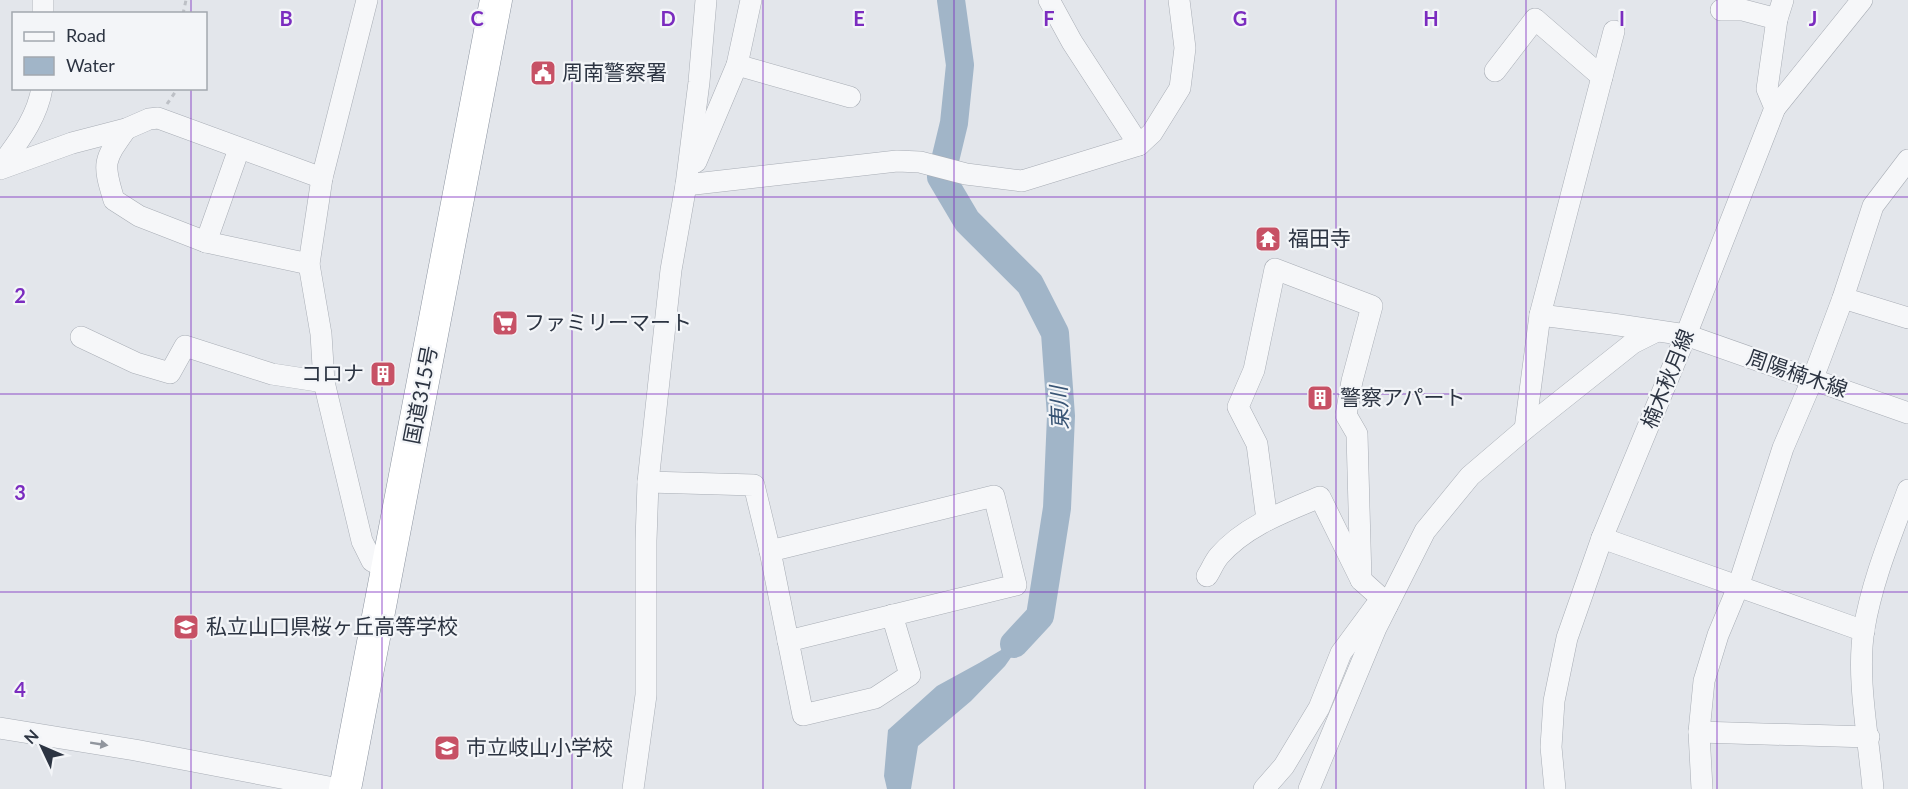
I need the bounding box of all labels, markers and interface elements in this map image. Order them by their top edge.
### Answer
text: B [279,6,293,30]
text: C [470,6,484,30]
text: D [660,6,676,30]
text: E [853,6,865,30]
text: F [1043,6,1055,30]
text: G [1233,6,1247,30]
text: H [1423,6,1439,30]
text: I [1619,6,1625,30]
text: J [1809,6,1817,30]
legend [12,12,207,90]
text: Road [66,24,106,46]
text: Water [66,54,115,76]
public building icon: 周南警察署 [528,58,558,88]
place label: 周南警察署 [562,59,667,84]
temple icon: 福田寺 [1253,224,1283,254]
place label: 福田寺 [1288,225,1351,250]
text: 2 [14,283,26,307]
supermarket icon: ファミリーマート [490,308,520,338]
place label: ファミリーマート [524,309,692,334]
street label: 楠木秋月線 [1635,325,1698,432]
street label: 国道315号 [398,343,441,446]
street label: 周陽楠木線 [1744,344,1851,401]
building icon: コロナ [368,359,398,389]
place label: コロナ [301,360,364,385]
building icon: 警察アパート [1305,383,1335,413]
water label: 東川 [1044,384,1073,430]
place label: 警察アパート [1340,384,1466,409]
text: 3 [14,480,26,504]
school or university icon: 私立山口県桜ヶ丘高等学校 [171,612,201,642]
place label: 私立山口県桜ヶ丘高等学校 [206,613,458,638]
text: 4 [14,677,26,701]
north arrow [12,717,72,777]
text: N [20,725,42,747]
school or university icon: 市立岐山小学校 [432,733,462,763]
place label: 市立岐山小学校 [466,734,613,759]
one-way arrow [90,740,109,749]

